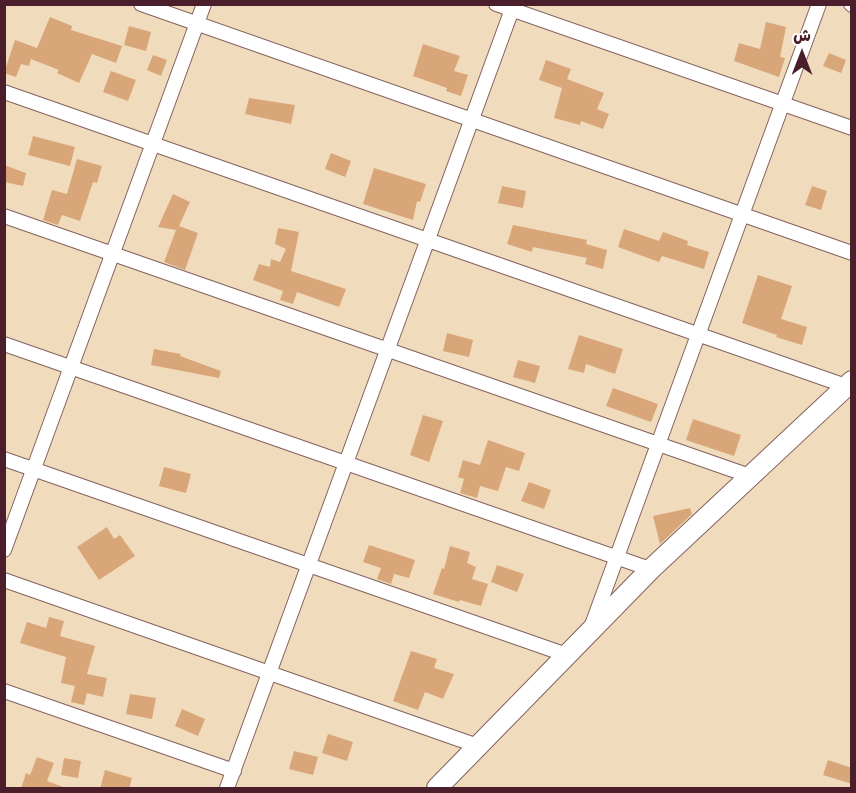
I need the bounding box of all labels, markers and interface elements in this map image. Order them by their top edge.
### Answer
north arrow [772,24,832,84]
text: ش [793,25,811,47]

